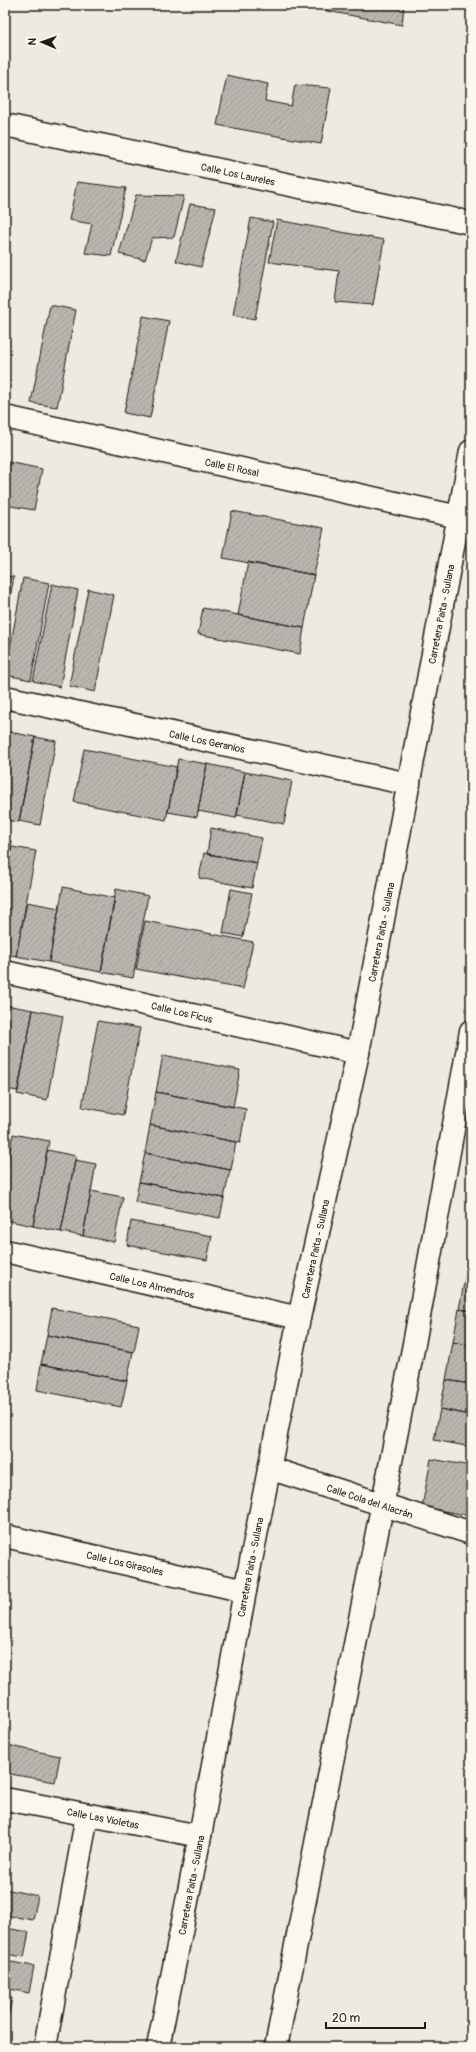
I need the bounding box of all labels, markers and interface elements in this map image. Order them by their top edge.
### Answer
north arrow [22,22,62,62]
text: N [26,37,39,46]
street label: Calle Los Laureles [200,161,276,189]
street label: Calle El Rosal [204,456,260,480]
street label: Carretera Paita - Sullana [426,563,458,665]
street label: Calle Los Geranios [168,728,246,756]
street label: Carretera Paita - Sullana [366,881,398,983]
street label: Calle Los Ficus [150,1000,214,1026]
street label: Carretera Paita - Sullana [300,1198,332,1300]
street label: Calle Los Almendros [108,1270,196,1302]
street label: Calle Cola del Alacrán [325,1482,415,1522]
street label: Carretera Paita - Sullana [235,1516,267,1618]
street label: Calle Los Girasoles [85,1549,165,1579]
street label: Calle Las Violetas [66,1806,140,1832]
street label: Carretera Paita - Sullana [176,1834,208,1936]
scale bar [326,2004,425,2030]
text: 20 m [332,2011,361,2026]

